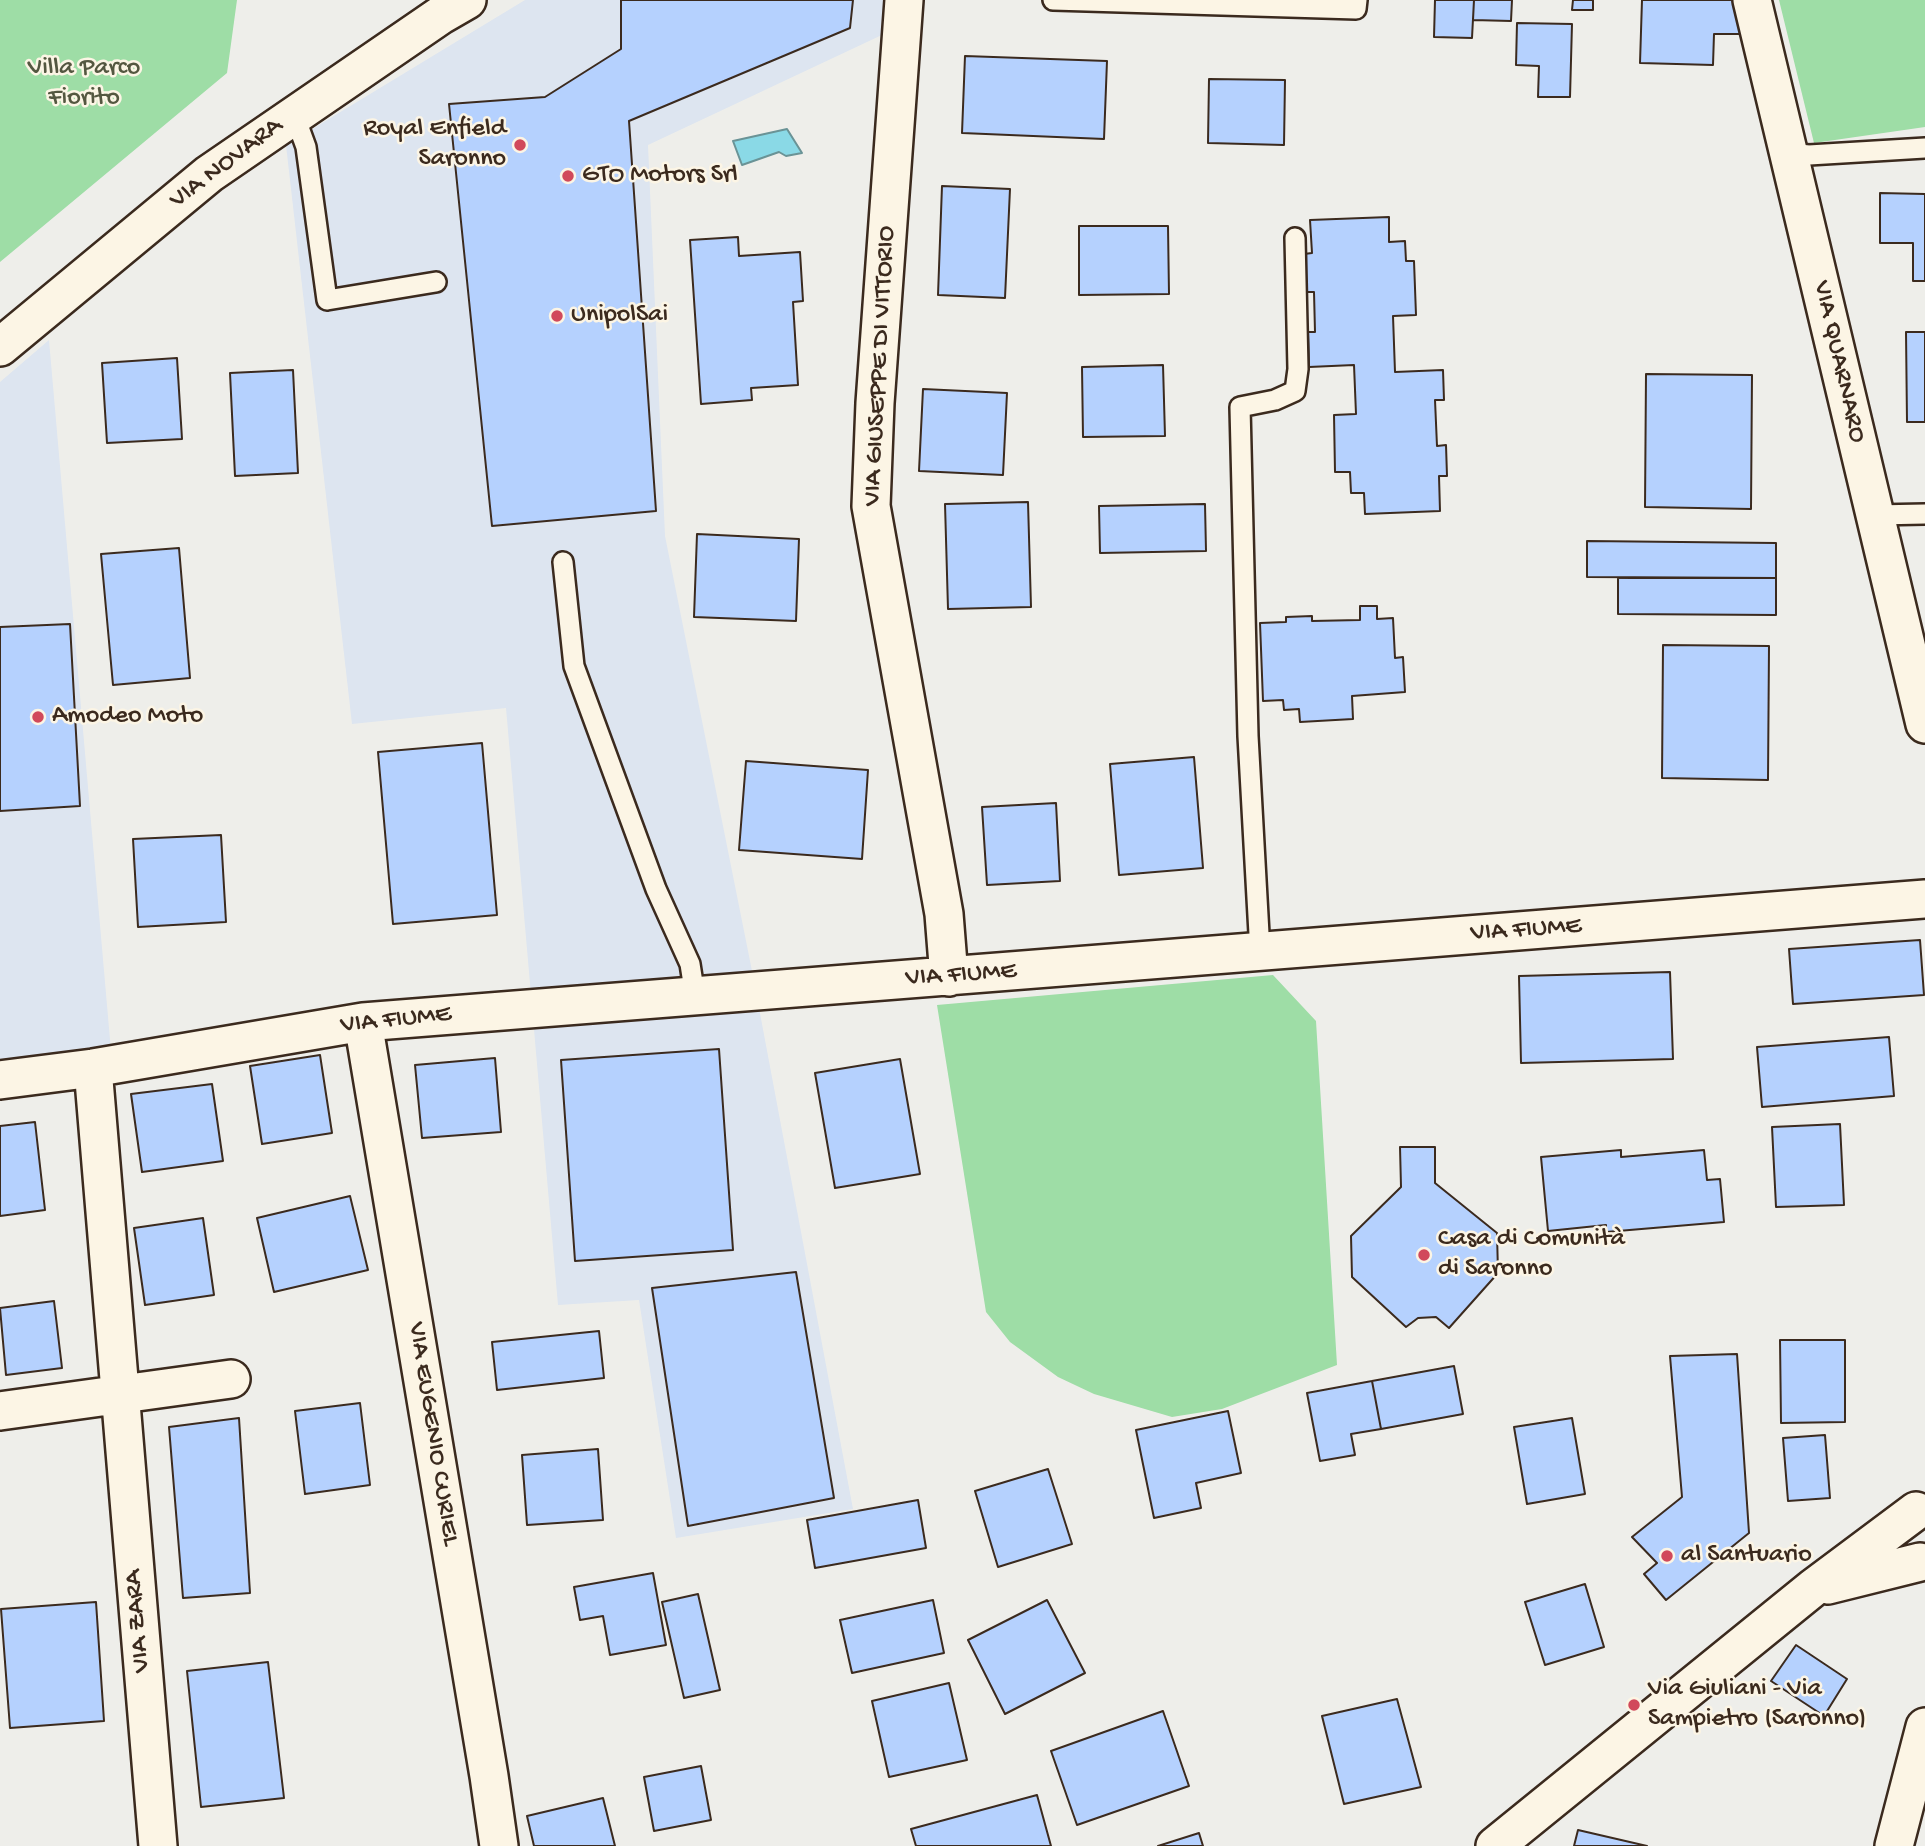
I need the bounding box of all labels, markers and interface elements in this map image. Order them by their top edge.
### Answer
park label: Villa Parco Fiorito [28,53,140,114]
street label: VIA NOVARA [164,111,290,217]
place label: Royal Enfield Saronno [363,114,506,176]
marker: Royal Enfield Saronno [512,137,528,153]
place label: GTO Motors Srl [582,160,738,192]
marker: GTO Motors Srl [560,168,576,184]
street label: VIA GIUSEPPE DI VITTORIO [858,225,904,507]
street label: VIA QUARNARO [1804,278,1872,446]
place label: UnipolSai [571,300,668,332]
marker: UnipolSai [549,308,565,324]
place label: Amodeo Moto [52,701,203,733]
marker: Amodeo Moto [30,709,46,725]
street label: VIA FIUME [1470,912,1582,950]
street label: VIA FIUME [905,957,1017,995]
street label: VIA FIUME [339,1000,453,1042]
place label: Casa di Comunità di Saronno [1438,1224,1625,1286]
marker: Casa di Comunità di Saronno [1416,1247,1432,1263]
street label: VIA EUGENIO CURIEL [399,1320,465,1548]
place label: al Santuario [1681,1540,1812,1572]
marker: al Santuario [1659,1548,1675,1564]
street label: VIA ZARA [119,1568,159,1674]
place label: Via Giuliani - Via Sampietro (Saronno) [1648,1674,1866,1736]
marker: Via Giuliani - Via Sampietro (Saronno) [1626,1697,1642,1713]

